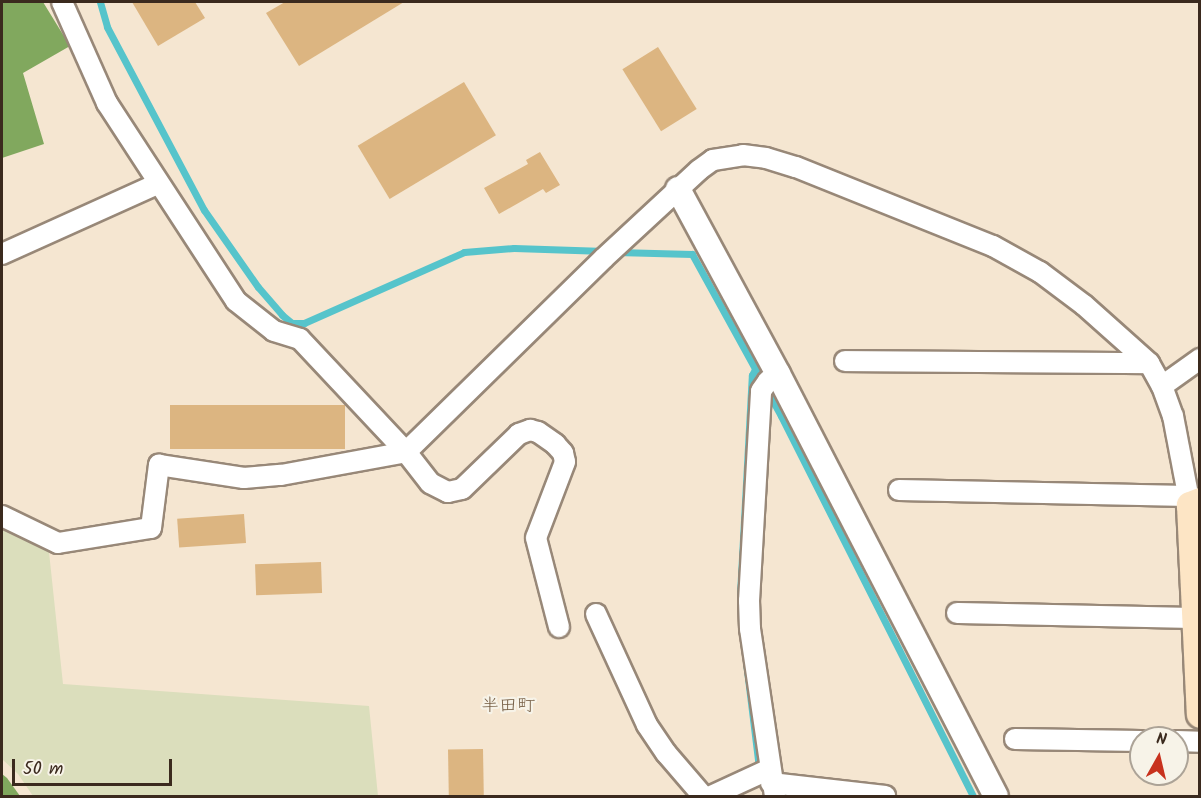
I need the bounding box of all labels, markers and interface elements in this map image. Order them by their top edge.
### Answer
district label: 半田町 [481,696,535,718]
north arrow [1129,726,1189,786]
text: N [1155,727,1168,753]
scale bar [15,747,176,785]
text: 50 m [23,755,63,784]

